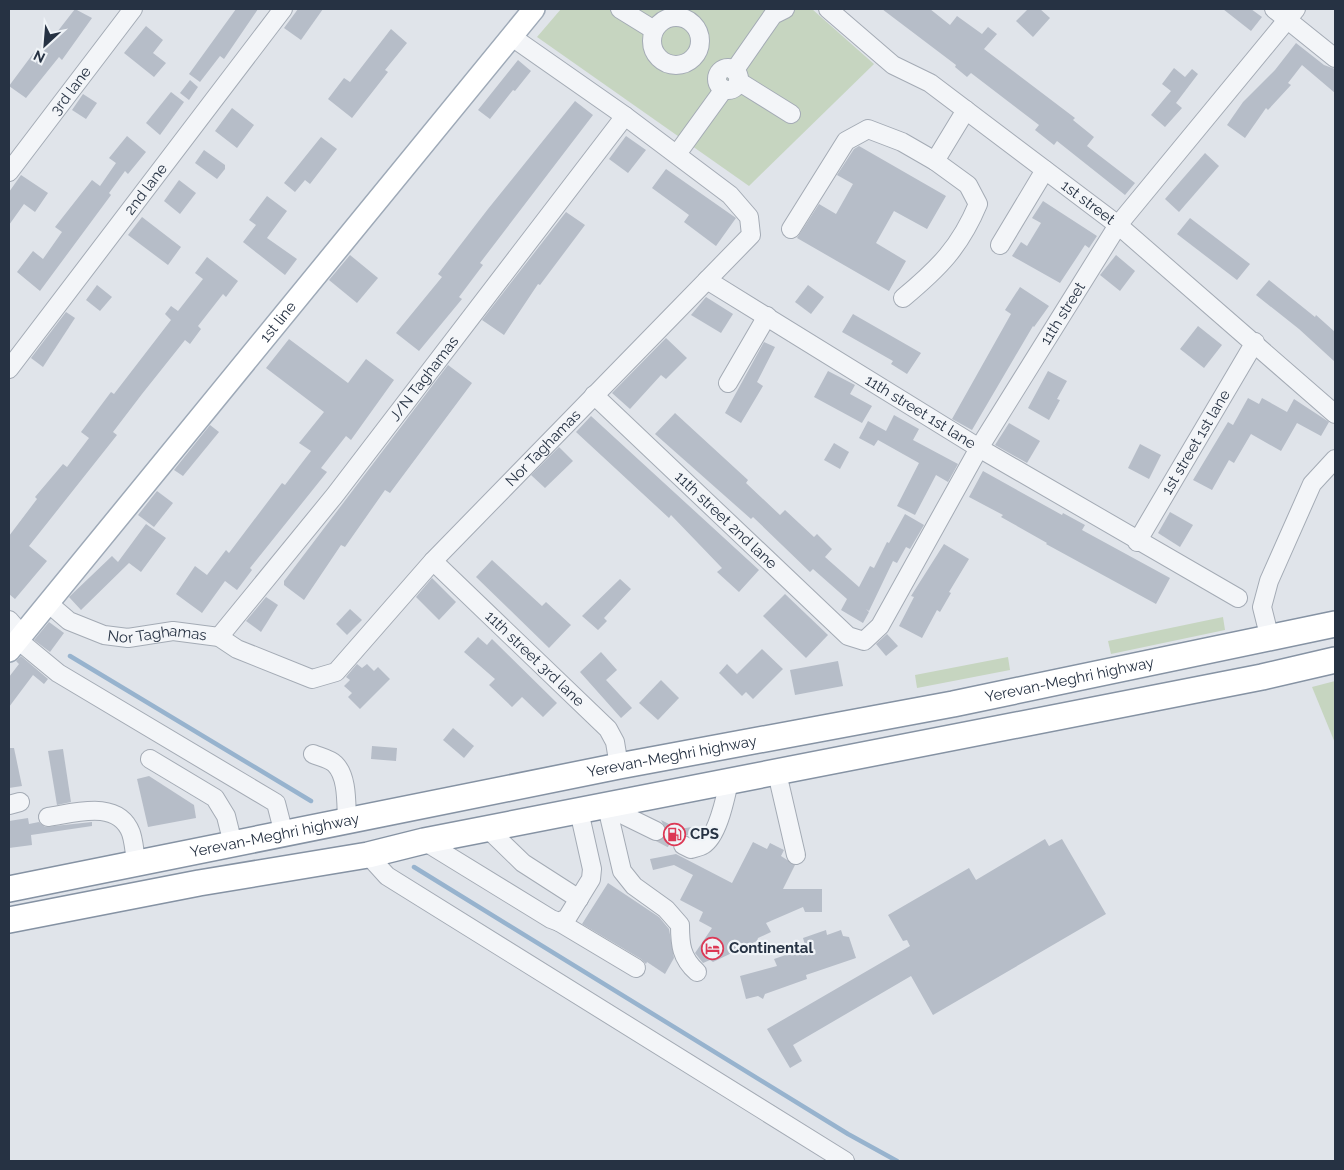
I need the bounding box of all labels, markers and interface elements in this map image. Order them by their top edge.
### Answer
north arrow [20,20,70,70]
text: N [31,47,48,66]
street label: 3rd lane [47,63,95,119]
street label: 2nd lane [121,160,171,218]
street label: 1st street [1058,176,1118,228]
street label: 11th street [1037,279,1089,348]
street label: 1st line [256,298,300,346]
street label: J/N Taghamas [386,332,462,425]
street label: 11th street 1st lane [862,371,979,453]
street label: 1st street 1st lane [1158,386,1234,498]
street label: Nor Taghamas [502,406,584,490]
street label: 11th street 2nd lane [671,468,781,573]
street label: 11th street 3rd lane [481,607,588,710]
street label: Nor Taghamas [107,622,208,647]
street label: Yerevan-Meghri highway [983,653,1156,706]
street label: Yerevan-Meghri highway [585,732,758,781]
street label: Yerevan-Meghri highway [188,810,361,861]
fuel station icon: CPS [662,822,686,846]
place label: CPS [690,825,719,843]
hotel icon: Continental [701,936,725,960]
place label: Continental [729,939,813,957]

